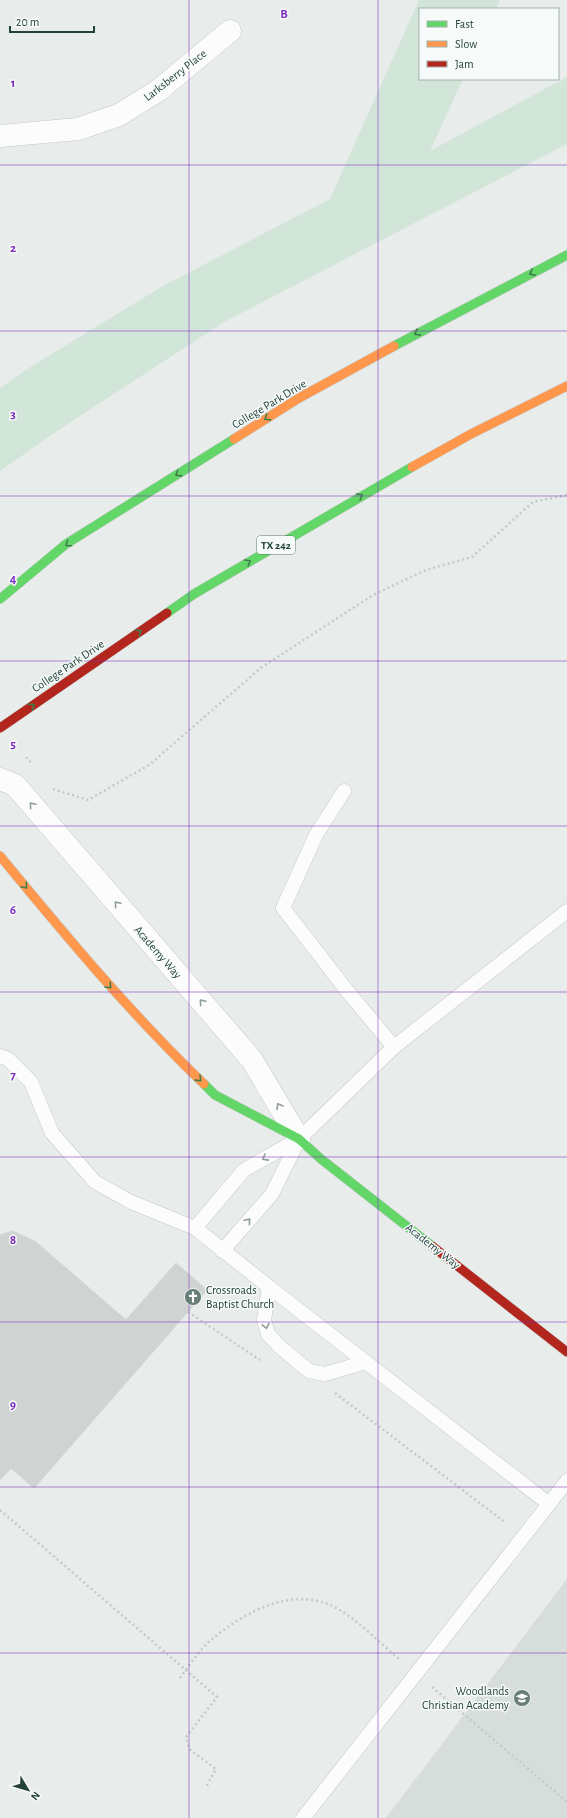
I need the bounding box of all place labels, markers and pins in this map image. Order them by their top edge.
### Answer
place label: Crossroads Baptist Church [206,1284,274,1310]
church icon: Crossroads Baptist Church [183,1287,203,1307]
place label: Woodlands Christian Academy [422,1685,509,1712]
school or university icon: Woodlands Christian Academy [512,1688,532,1708]

